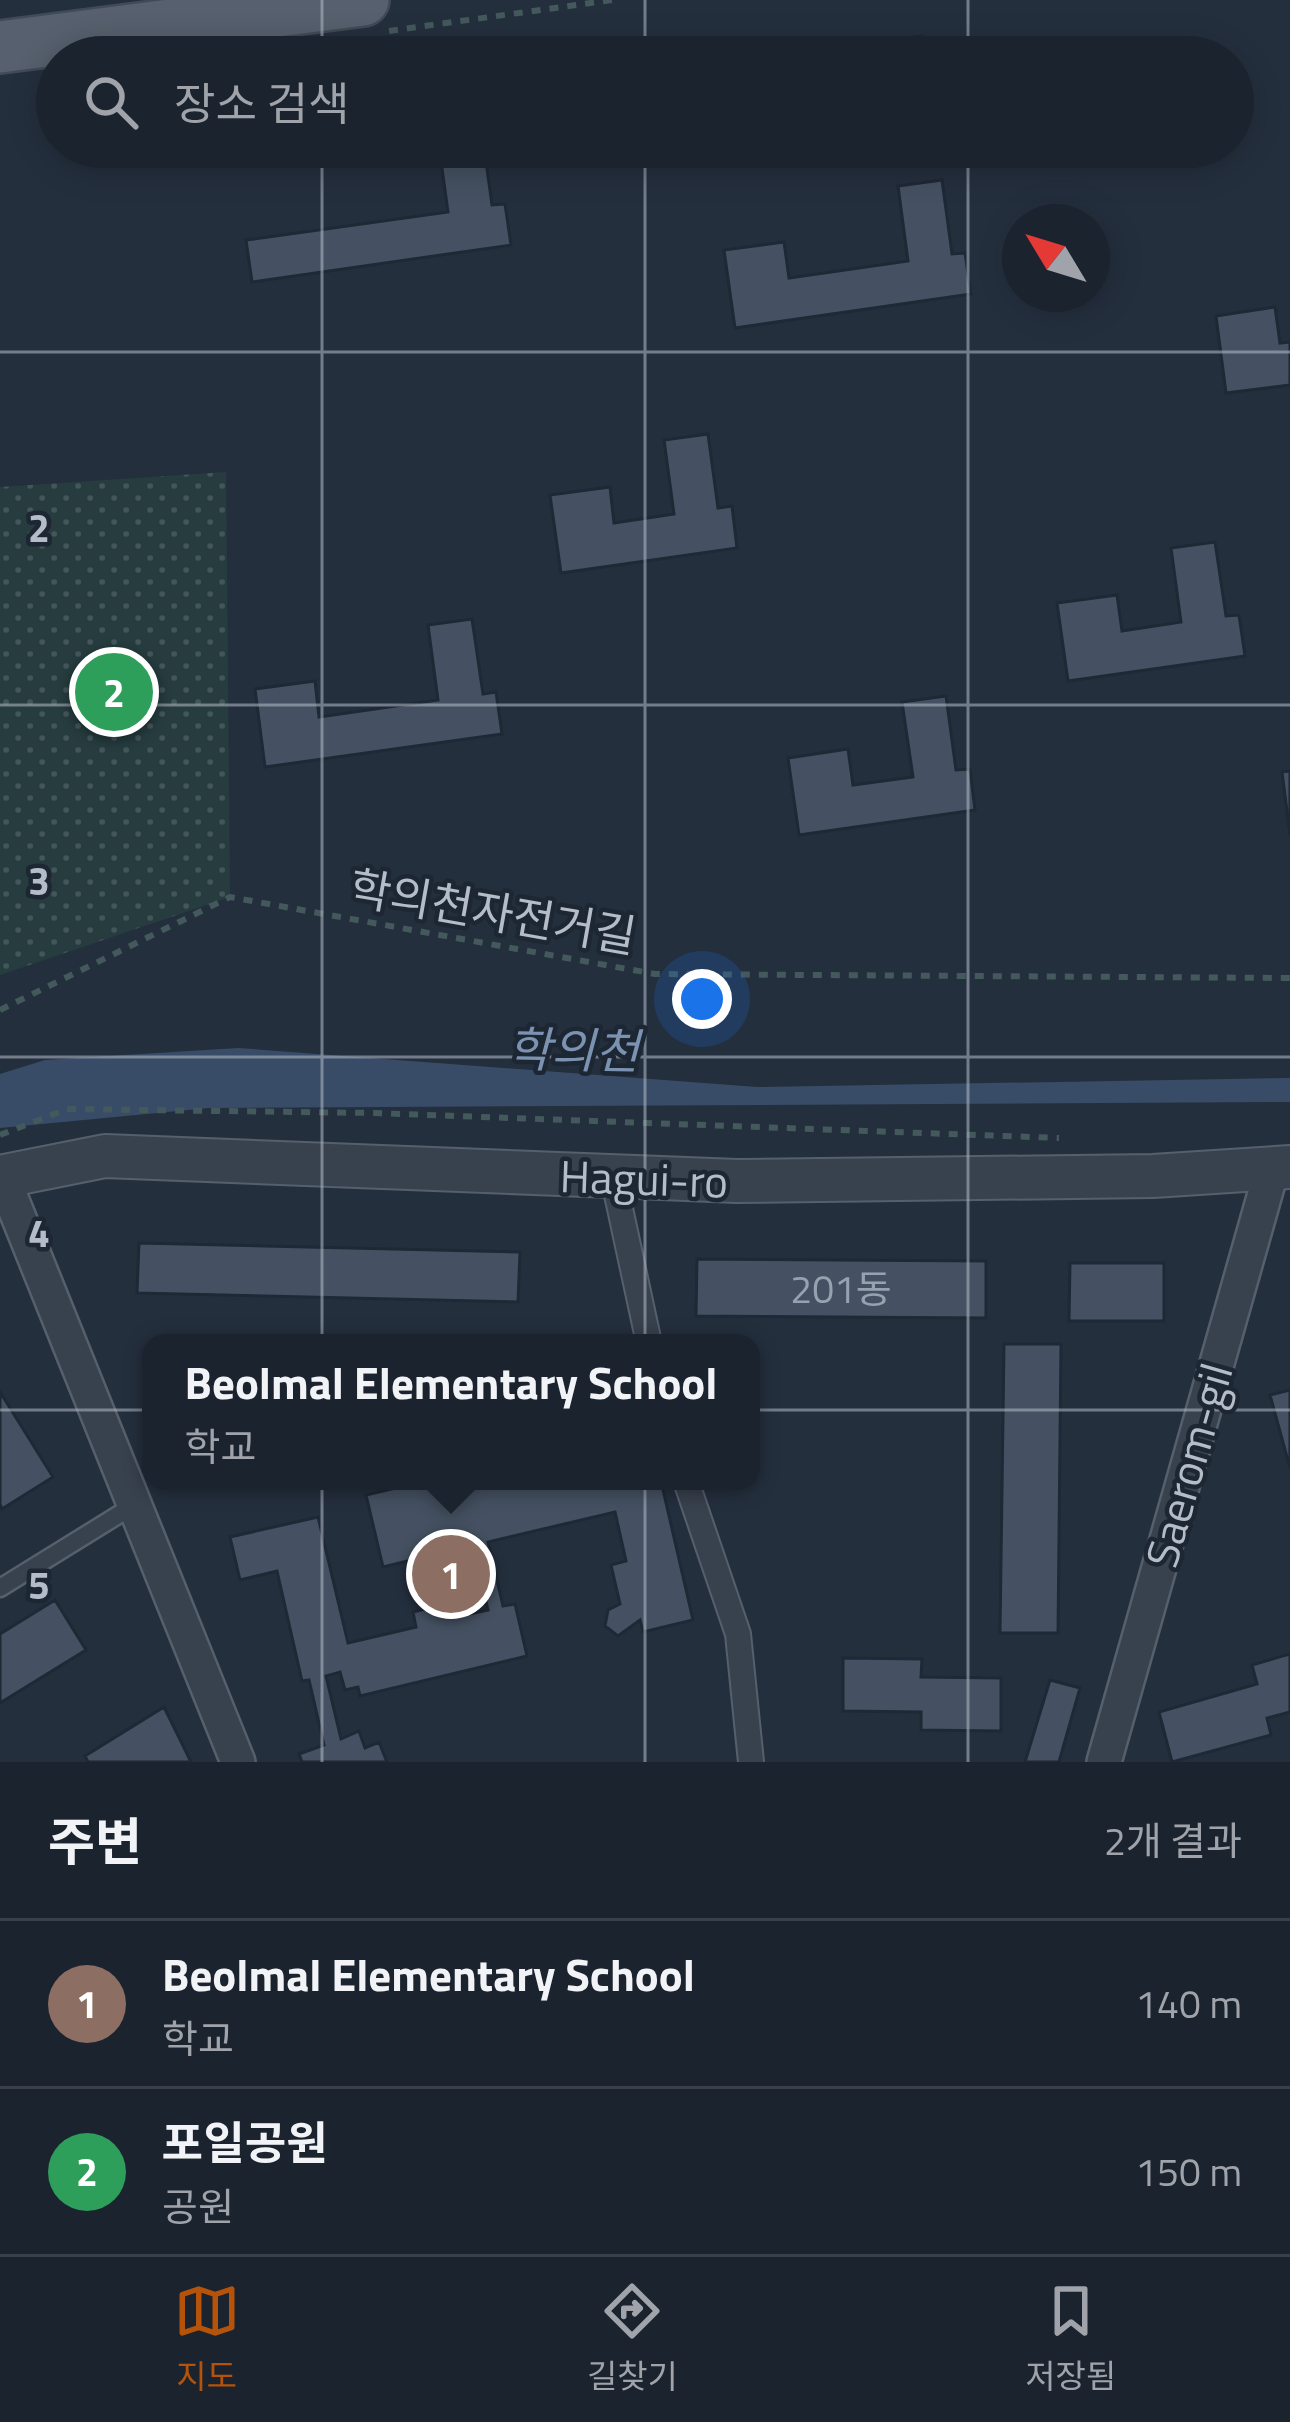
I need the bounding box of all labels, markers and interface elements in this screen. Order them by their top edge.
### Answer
search box [36,36,1254,168]
icon: search [78,69,144,135]
text: 장소 검색 [174,69,350,137]
north arrow [1002,204,1110,312]
text: 2 [28,498,50,557]
pin: 2 [75,647,153,737]
text: 3 [28,851,50,910]
street label: 학의천자전거길 [344,852,642,970]
your location [672,969,732,1029]
water label: 학의천 [506,1012,645,1088]
street label: Hagui-ro [559,1141,729,1215]
text: 4 [28,1203,50,1262]
house number: 201동 [790,1259,892,1318]
popup [142,1334,760,1490]
text: Beolmal Elementary School [185,1348,717,1416]
street label: Saerom-gil [1126,1355,1250,1575]
text: 학교 [185,1417,256,1476]
pin: 1 [412,1529,490,1619]
text: 5 [28,1555,50,1614]
text: 주변 [48,1802,142,1880]
text: 2개 결과 [1104,1811,1242,1870]
text: Beolmal Elementary School [162,1940,695,2008]
text: 1 [76,1974,98,2033]
text: 140 m [1135,1974,1242,2033]
text: 학교 [162,2009,234,2068]
text: 포일공원 [162,2108,328,2176]
text: 2 [76,2142,98,2201]
text: 150 m [1135,2142,1242,2201]
text: 공원 [162,2177,234,2236]
tab: 지도 [174,2278,240,2401]
tab: 길찾기 [587,2278,678,2401]
tab: 저장됨 [1025,2278,1116,2401]

